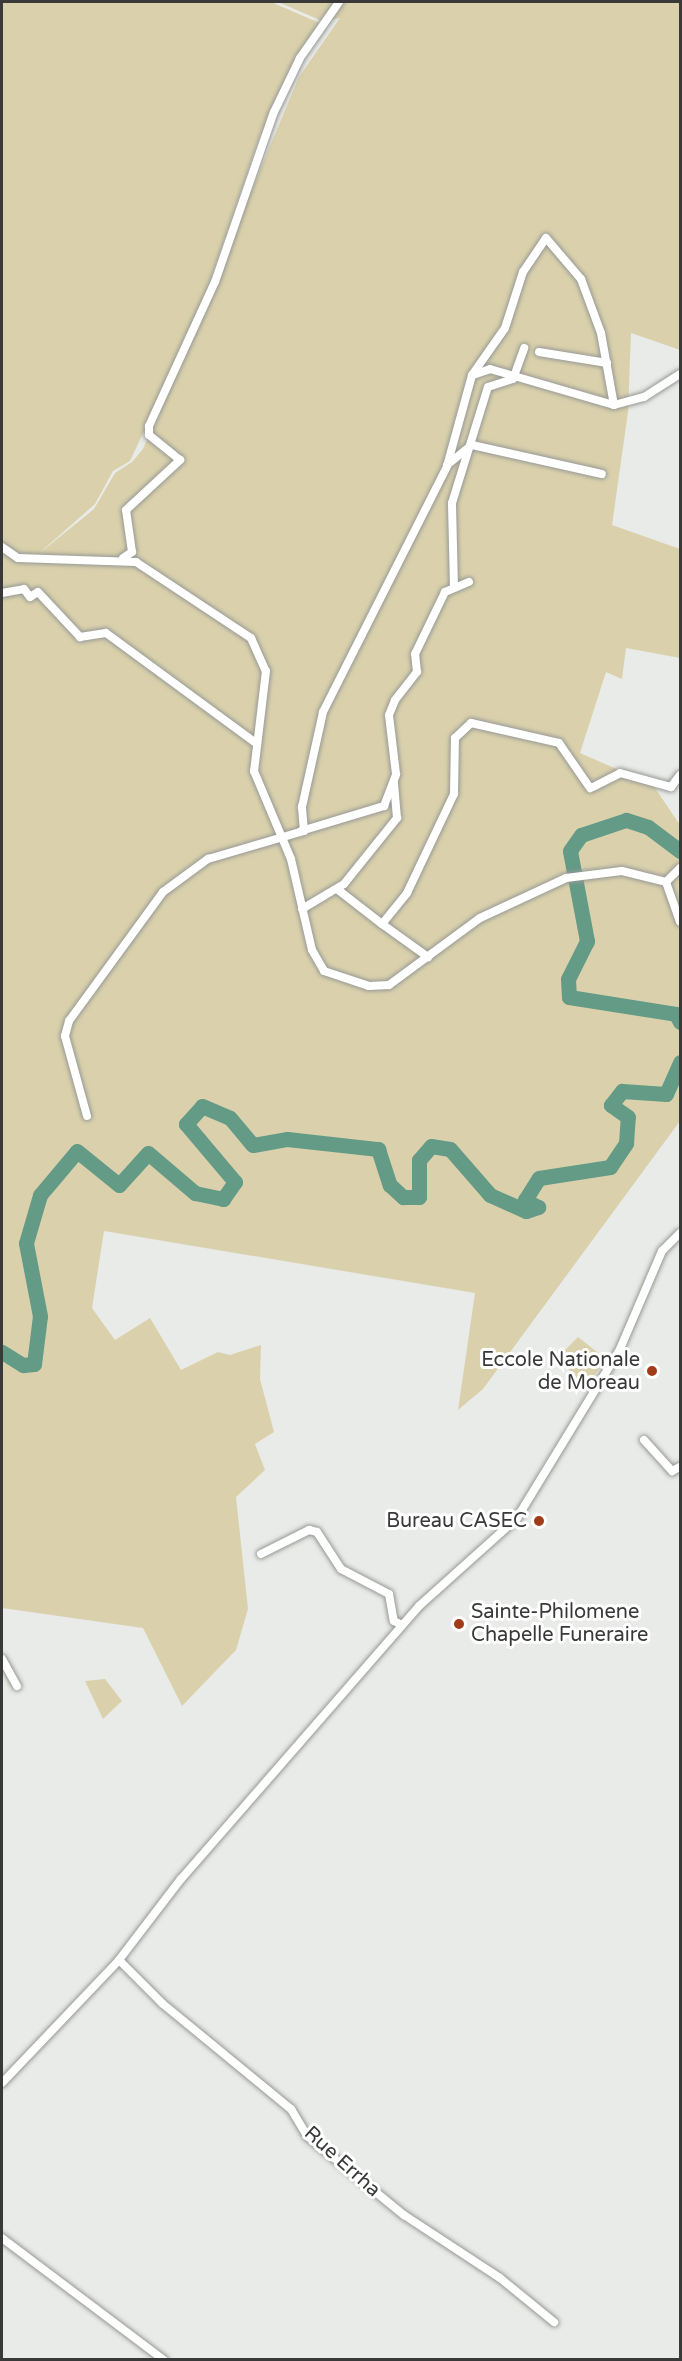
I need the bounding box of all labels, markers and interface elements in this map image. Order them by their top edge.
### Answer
place label: Eccole Nationale de Moreau [481,1348,640,1395]
marker: Eccole Nationale de Moreau [645,1364,659,1378]
place label: Bureau CASEC [386,1509,527,1533]
marker: Bureau CASEC [532,1514,546,1528]
place label: Sainte-Philomene Chapelle Funeraire [471,1600,648,1647]
marker: Sainte-Philomene Chapelle Funeraire [452,1617,466,1631]
street label: Rue Errha [299,2122,385,2202]

